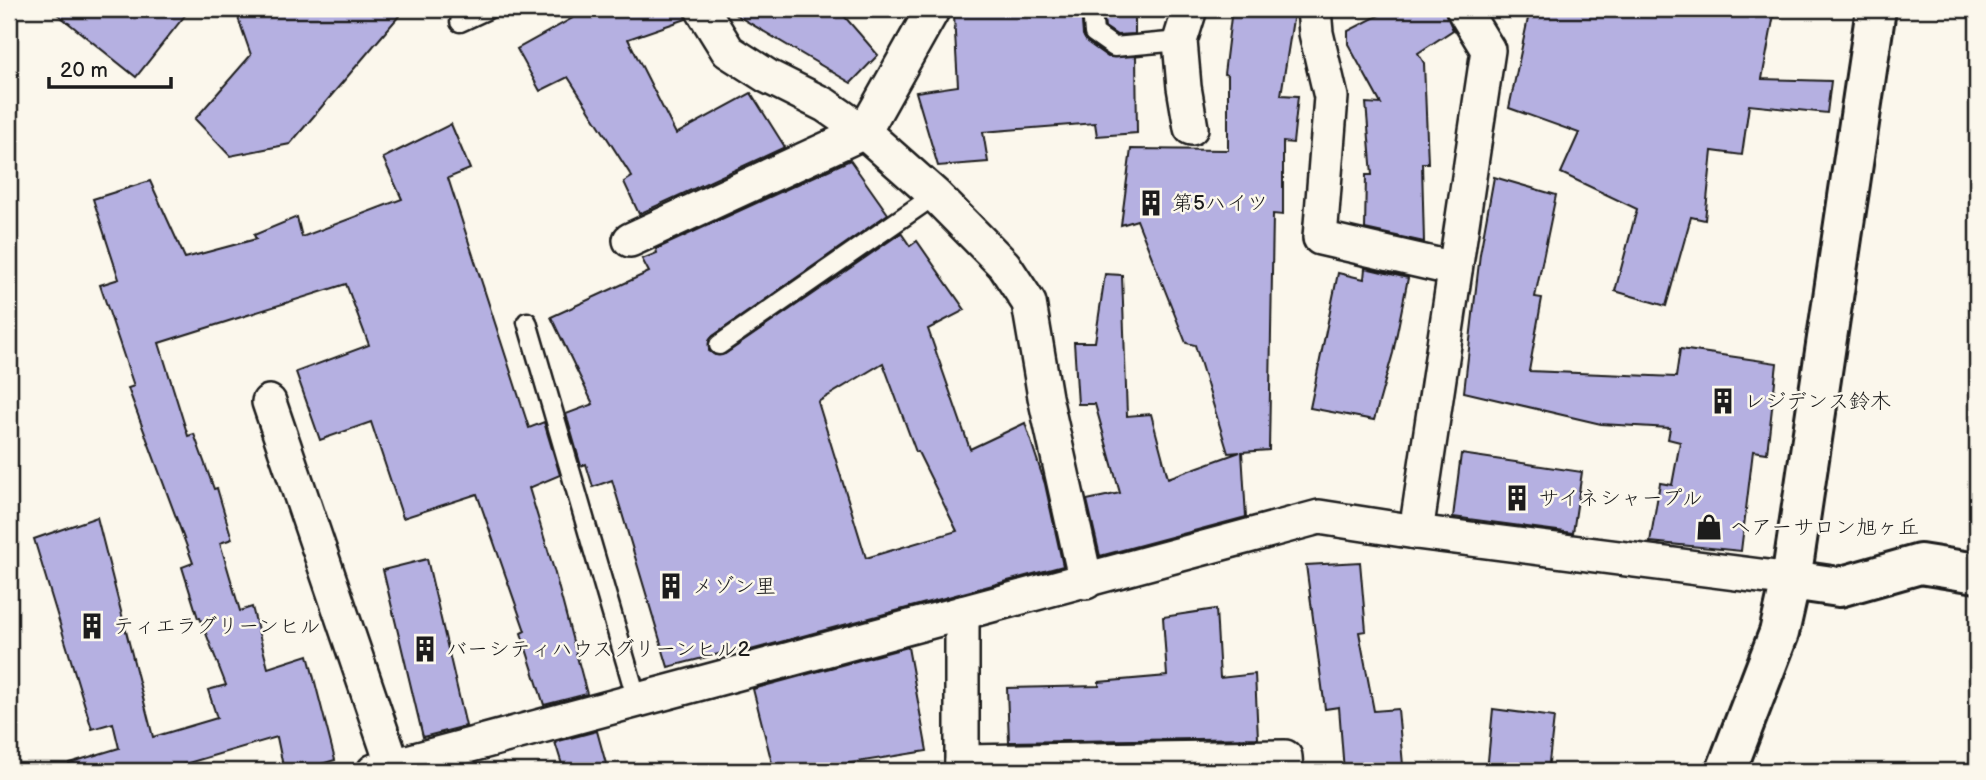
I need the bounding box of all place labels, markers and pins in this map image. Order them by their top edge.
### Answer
building icon: 第5ハイツ [1136,188,1166,218]
place label: 第5ハイツ [1172,191,1268,216]
building icon: レジデンス鈴木 [1708,386,1738,416]
place label: レジデンス鈴木 [1744,389,1891,414]
building icon: サイネシャープル [1502,483,1532,513]
place label: サイネシャープル [1538,486,1703,511]
shop icon: ヘアーサロン旭ヶ丘 [1694,512,1724,542]
place label: ヘアーサロン旭ヶ丘 [1730,515,1919,540]
building icon: メゾン里 [656,571,686,601]
place label: メゾン里 [692,574,776,599]
building icon: ティエラグリーンヒル [77,611,107,641]
place label: ティエラグリーンヒル [113,614,320,639]
building icon: バーシティハウスグリーンヒル2 [410,634,440,664]
place label: バーシティハウスグリーンヒル2 [446,637,750,662]

